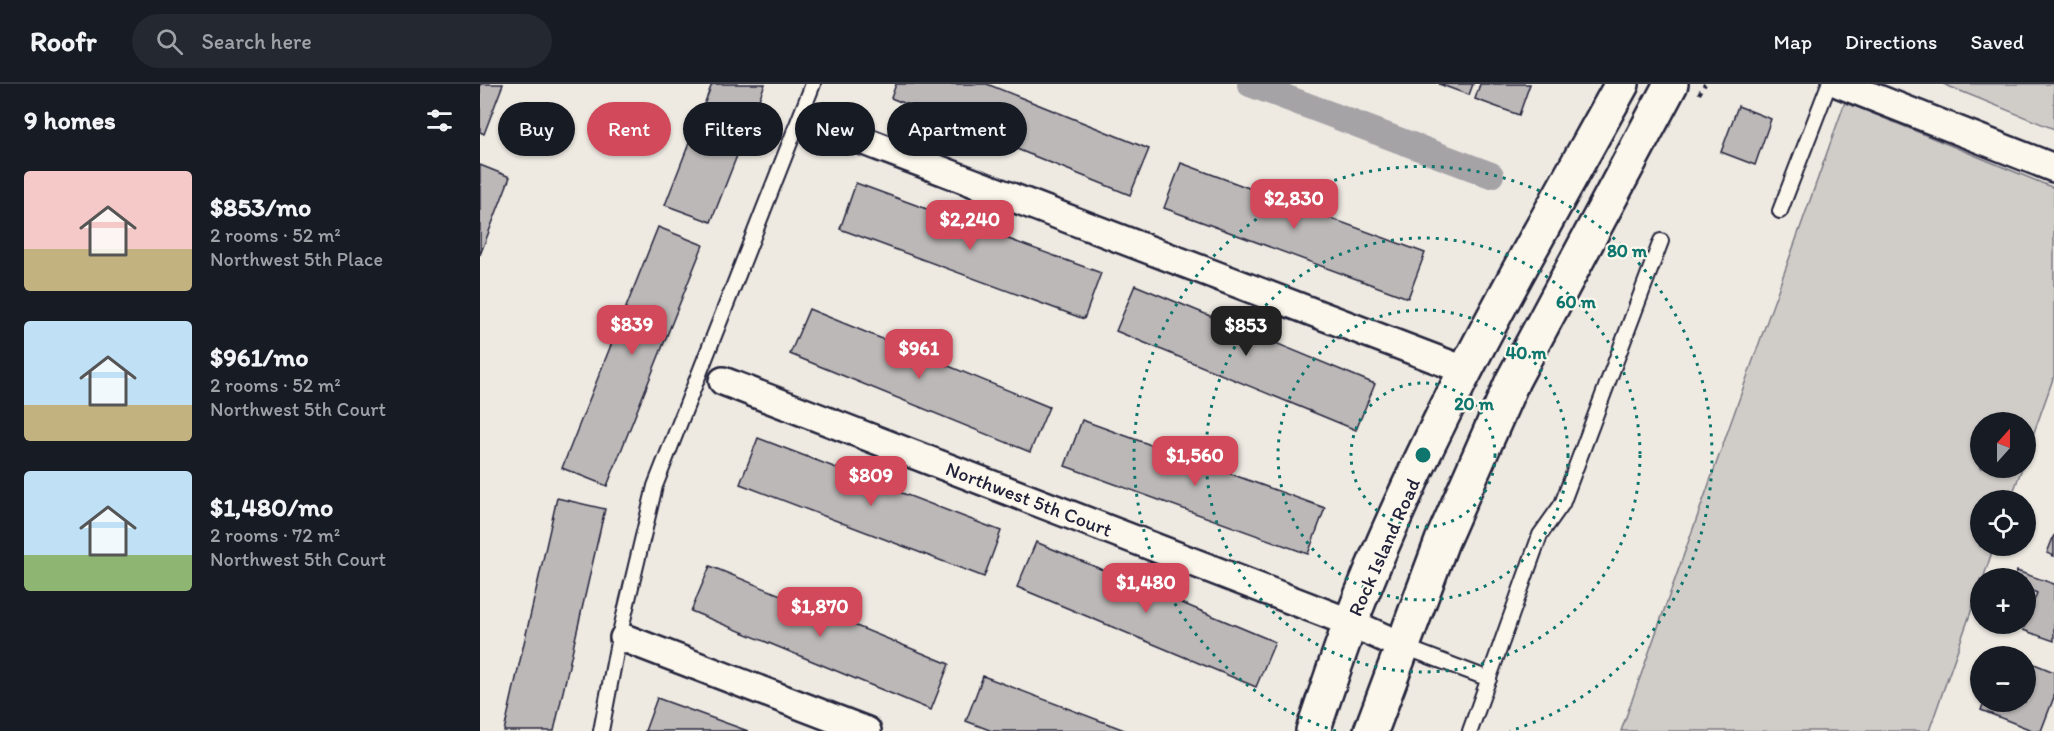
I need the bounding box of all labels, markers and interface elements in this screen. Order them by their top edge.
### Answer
search box [132,14,552,68]
text: Roofr [30,24,96,58]
icon: search [153,25,186,58]
text: Search here [201,28,312,55]
text: Map [1774,29,1812,54]
text: Directions [1845,29,1937,54]
text: Saved [1970,29,2024,54]
chip: Buy [498,102,575,156]
chip: Rent [587,102,671,156]
chip: Filters [683,102,783,156]
chip: New [795,102,875,156]
chip: Apartment [887,102,1027,156]
text: 9 homes [24,104,116,136]
icon: filters [423,104,456,137]
pin: $2,830 [1245,179,1343,230]
text: $2,830 [1264,186,1324,210]
text: $853/mo [210,191,311,223]
icon: home [72,195,144,267]
pin: $2,240 [921,200,1019,251]
text: $2,240 [940,207,1000,231]
text: 2 rooms · 52 m² [210,223,341,247]
text: 80 m [1607,240,1648,262]
text: Northwest 5th Place [210,247,383,271]
text: 60 m [1556,291,1597,313]
pin: $839 [596,305,668,356]
pin: $853 [1210,306,1282,357]
text: $839 [611,312,653,336]
text: $853 [1225,313,1267,337]
pin: $961 [883,329,955,380]
text: $961 [899,336,939,360]
text: $961/mo [210,341,309,373]
text: 40 m [1505,342,1547,364]
icon: home [72,345,144,417]
text: 2 rooms · 52 m² [210,373,341,397]
text: 20 m [1454,393,1495,415]
text: Northwest 5th Court [210,397,386,421]
north arrow [1970,412,2036,478]
map controls [1970,412,2036,712]
pin: $1,560 [1146,436,1244,487]
text: $1,560 [1166,443,1224,467]
centre of rings [1413,445,1433,465]
pin: $809 [835,456,907,507]
street label: Northwest 5th Court [943,456,1115,542]
text: $809 [849,463,893,487]
street label: Rock Island Road [1343,474,1425,620]
button: locate [1970,490,2036,556]
text: $1,480/mo [210,491,333,523]
icon: home [72,495,144,567]
text: 2 rooms · 72 m² [210,523,340,547]
text: Northwest 5th Court [210,547,386,571]
pin: $1,480 [1097,563,1195,614]
button: + [1970,568,2036,634]
text: $1,480 [1116,570,1176,594]
pin: $1,870 [771,587,869,638]
text: $1,870 [791,594,849,618]
button: − [1970,646,2036,712]

